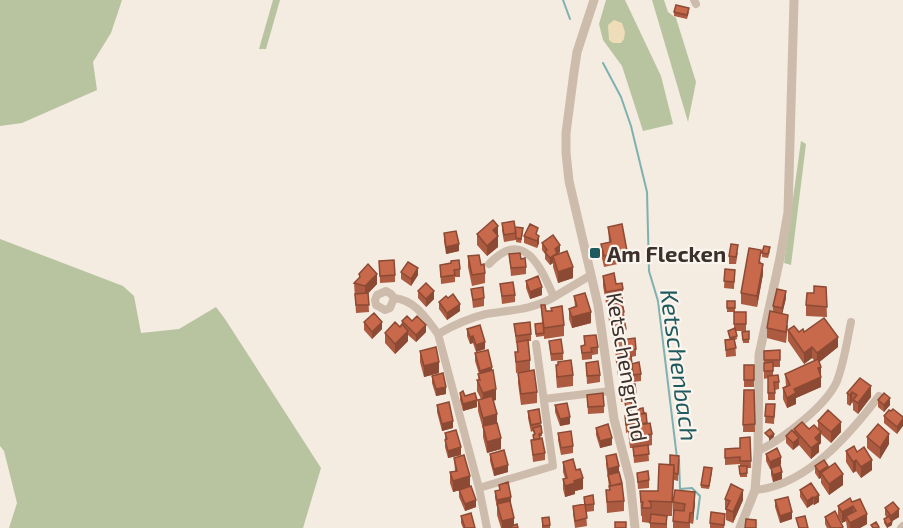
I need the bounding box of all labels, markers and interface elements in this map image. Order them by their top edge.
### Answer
place label: Am Flecken [607,240,726,266]
marker: Am Flecken [588,246,602,260]
water label: Ketschenbach [655,287,705,443]
street label: Ketschengrund [602,290,654,444]

